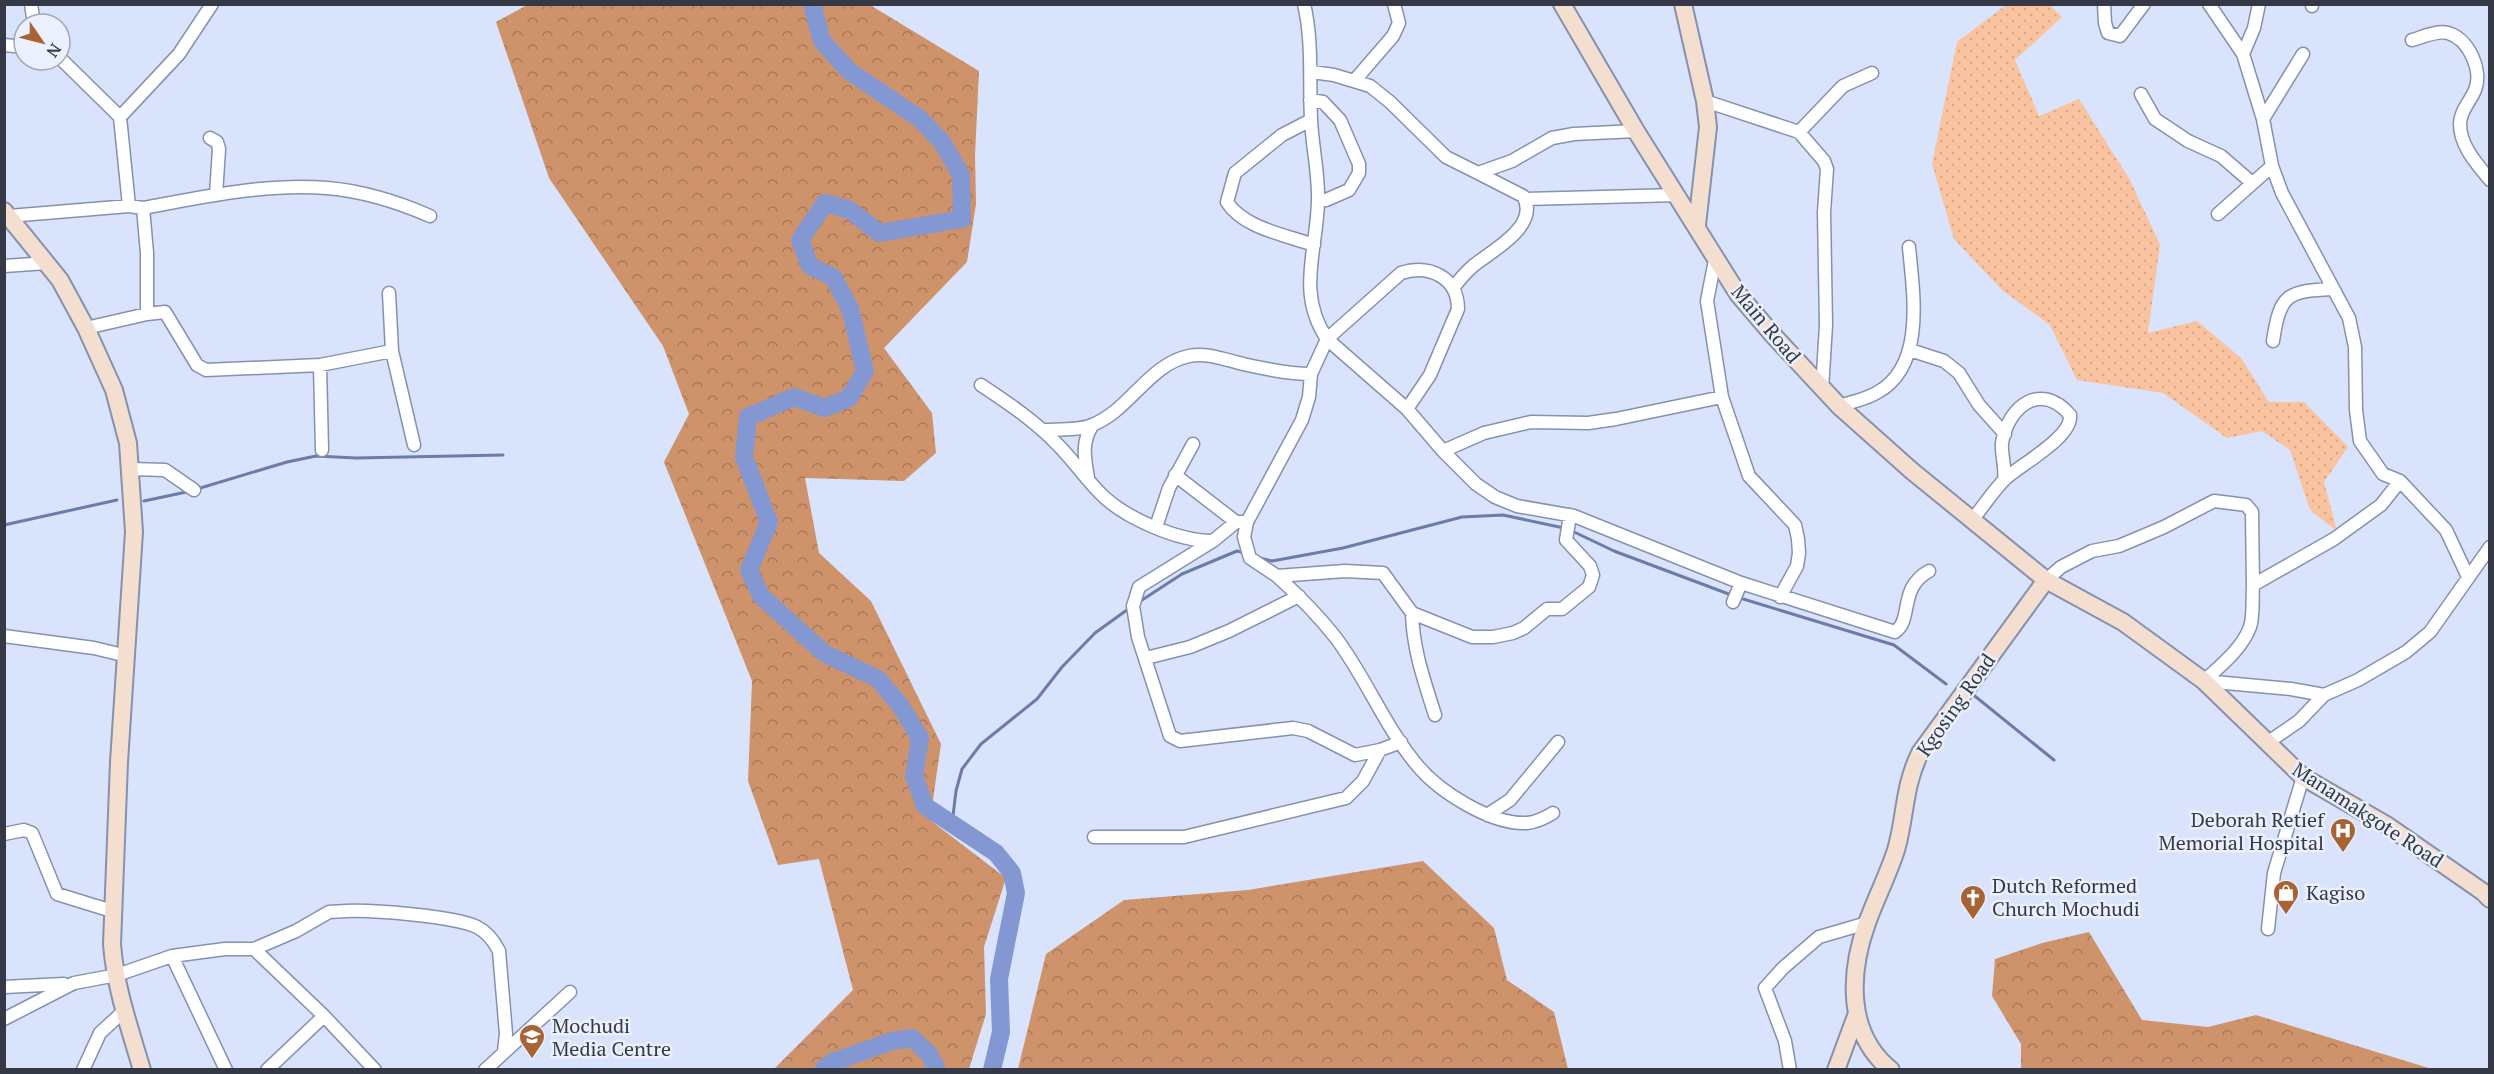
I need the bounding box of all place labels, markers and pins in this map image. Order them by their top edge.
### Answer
place label: Deborah Retief Memorial Hospital [2158,806,2325,856]
hospital icon: Deborah Retief Memorial Hospital [2328,816,2358,854]
place label: Dutch Reformed Church Mochudi [1992,872,2140,922]
shop icon: Kagiso [2271,878,2301,916]
place label: Kagiso [2306,879,2365,906]
church icon: Dutch Reformed Church Mochudi [1958,883,1988,921]
place label: Mochudi Media Centre [552,1012,671,1062]
school or university icon: Mochudi Media Centre [517,1022,547,1060]

